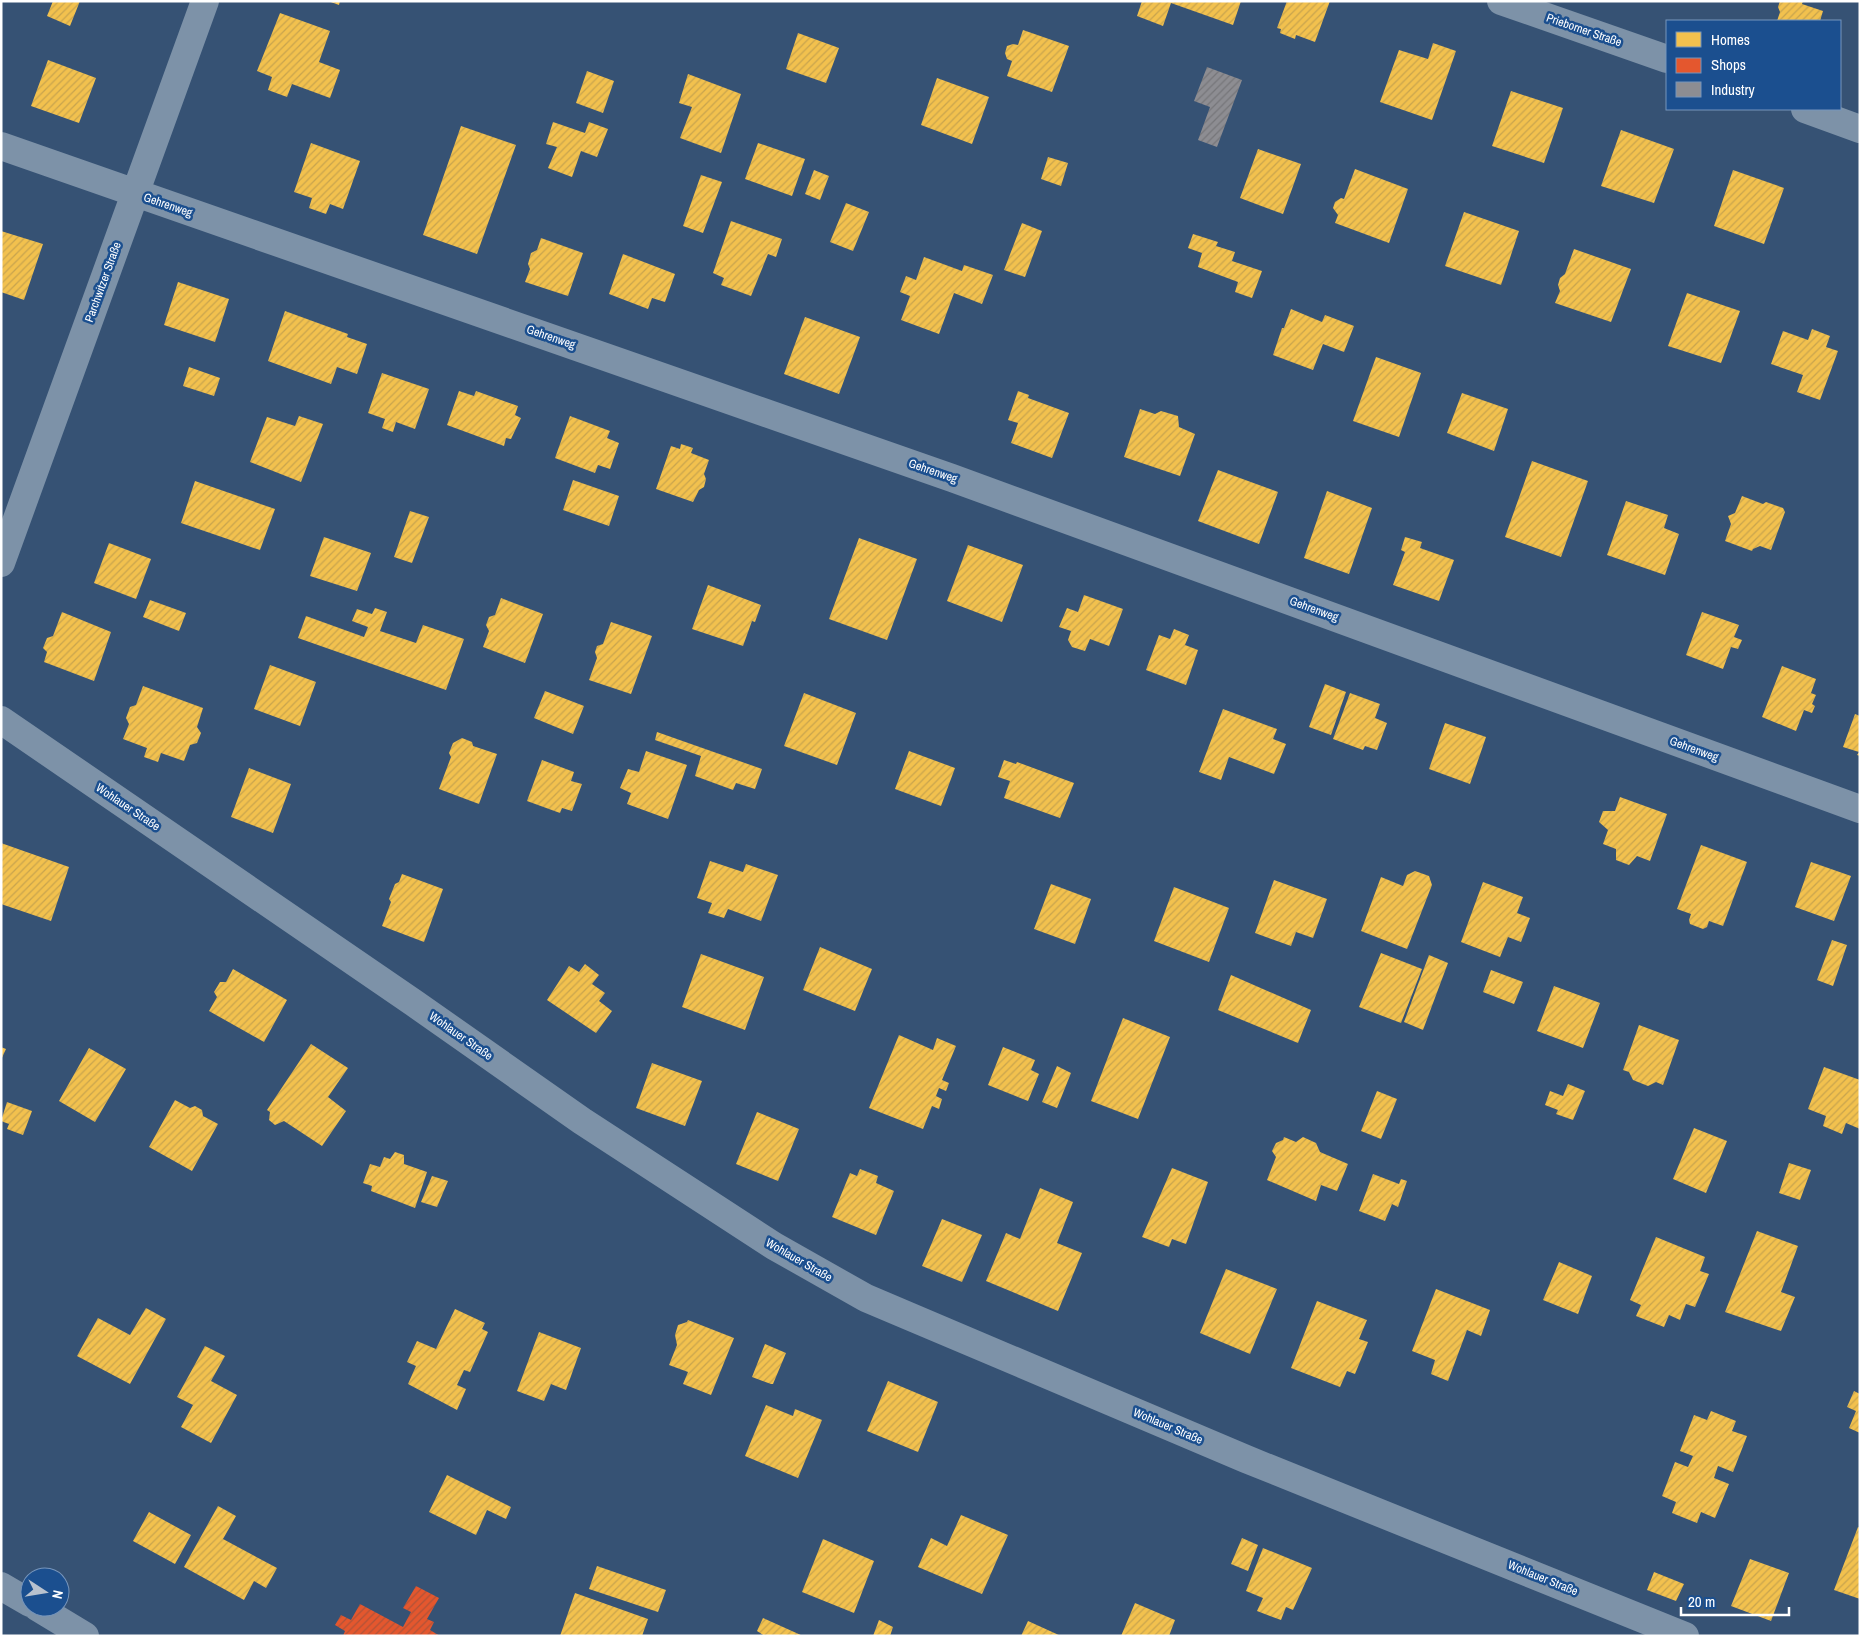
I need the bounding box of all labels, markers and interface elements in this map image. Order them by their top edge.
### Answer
street label: Prieborner Straße [1544,10,1624,50]
legend [1666,20,1841,110]
text: Homes [1711,29,1750,50]
text: Shops [1711,54,1746,75]
text: Industry [1711,79,1756,100]
street label: Gehrenweg [141,189,195,221]
street label: Parchwitzer Straße [81,240,125,324]
street label: Gehrenweg [524,321,578,353]
street label: Gehrenweg [906,455,960,487]
street label: Gehrenweg [1287,593,1341,625]
street label: Gehrenweg [1667,733,1721,765]
street label: Wohlauer Straße [93,780,163,834]
street label: Wohlauer Straße [426,1008,496,1064]
street label: Wohlauer Straße [763,1235,835,1285]
street label: Wohlauer Straße [1131,1404,1205,1448]
street label: Wohlauer Straße [1506,1557,1580,1599]
north arrow [20,1567,70,1617]
scale bar [1681,1584,1788,1616]
text: N [48,1589,67,1601]
text: 20 m [1688,1591,1715,1612]

